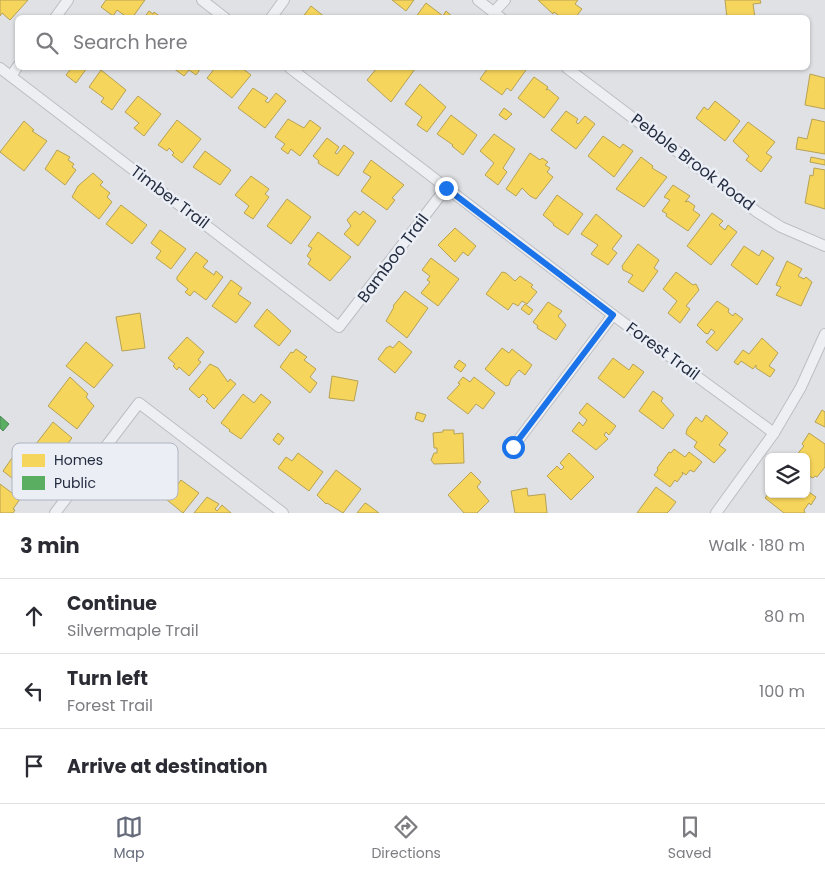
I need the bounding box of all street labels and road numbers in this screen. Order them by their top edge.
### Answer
street label: Pebble Brook Road [626,108,760,216]
street label: Timber Trail [126,160,214,234]
street label: Bamboo Trail [352,209,434,307]
street label: Forest Trail [621,316,705,386]

